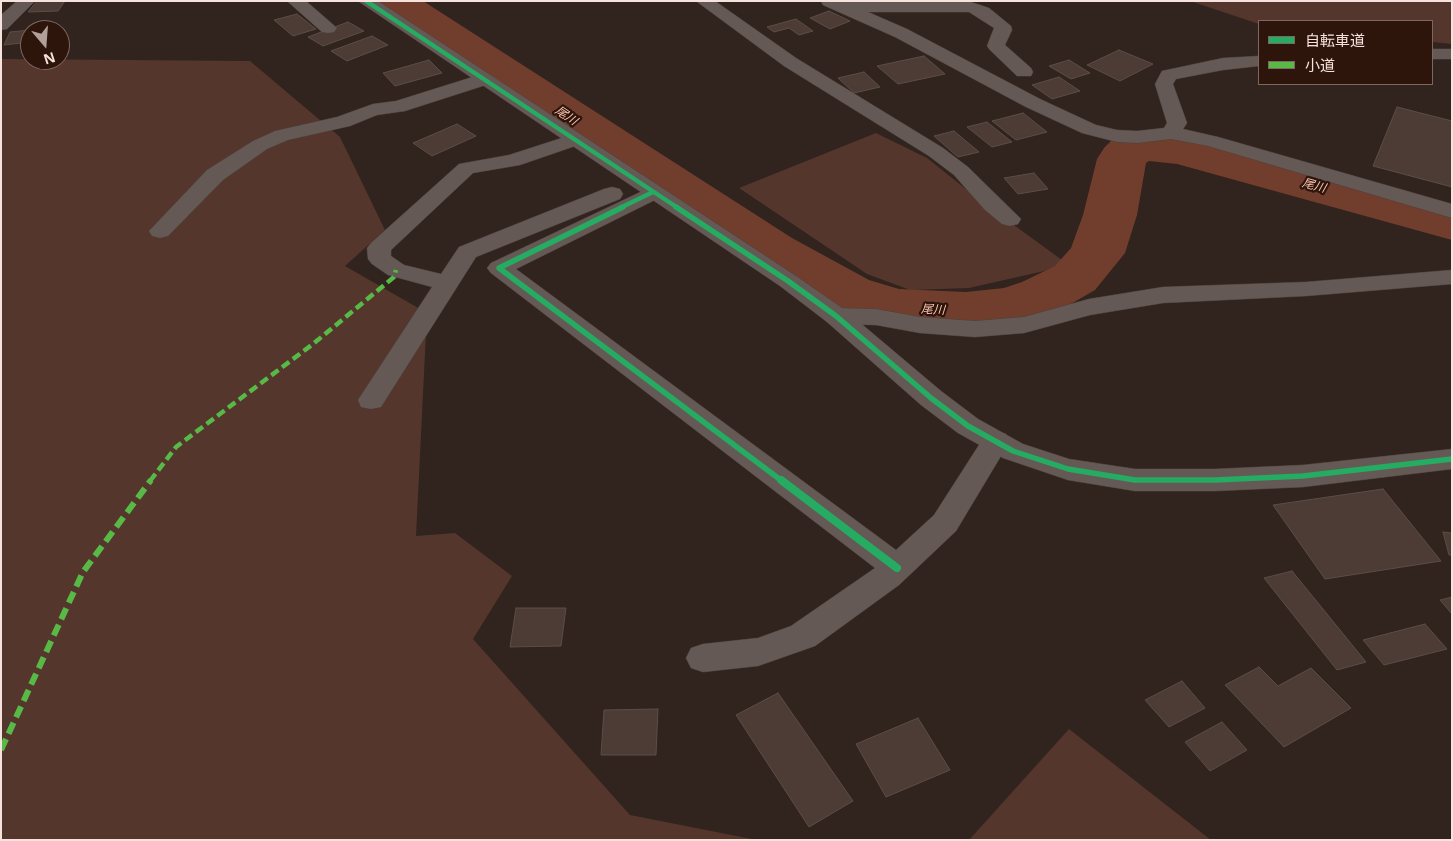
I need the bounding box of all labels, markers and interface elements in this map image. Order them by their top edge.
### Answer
north arrow [20,20,70,70]
legend [1258,20,1433,85]
text: 自転車道 [1305,30,1365,50]
text: N [41,48,58,70]
text: 小道 [1305,55,1335,75]
water label: 尾川 [552,103,580,129]
water label: 尾川 [1301,176,1327,196]
water label: 尾川 [921,302,945,318]

